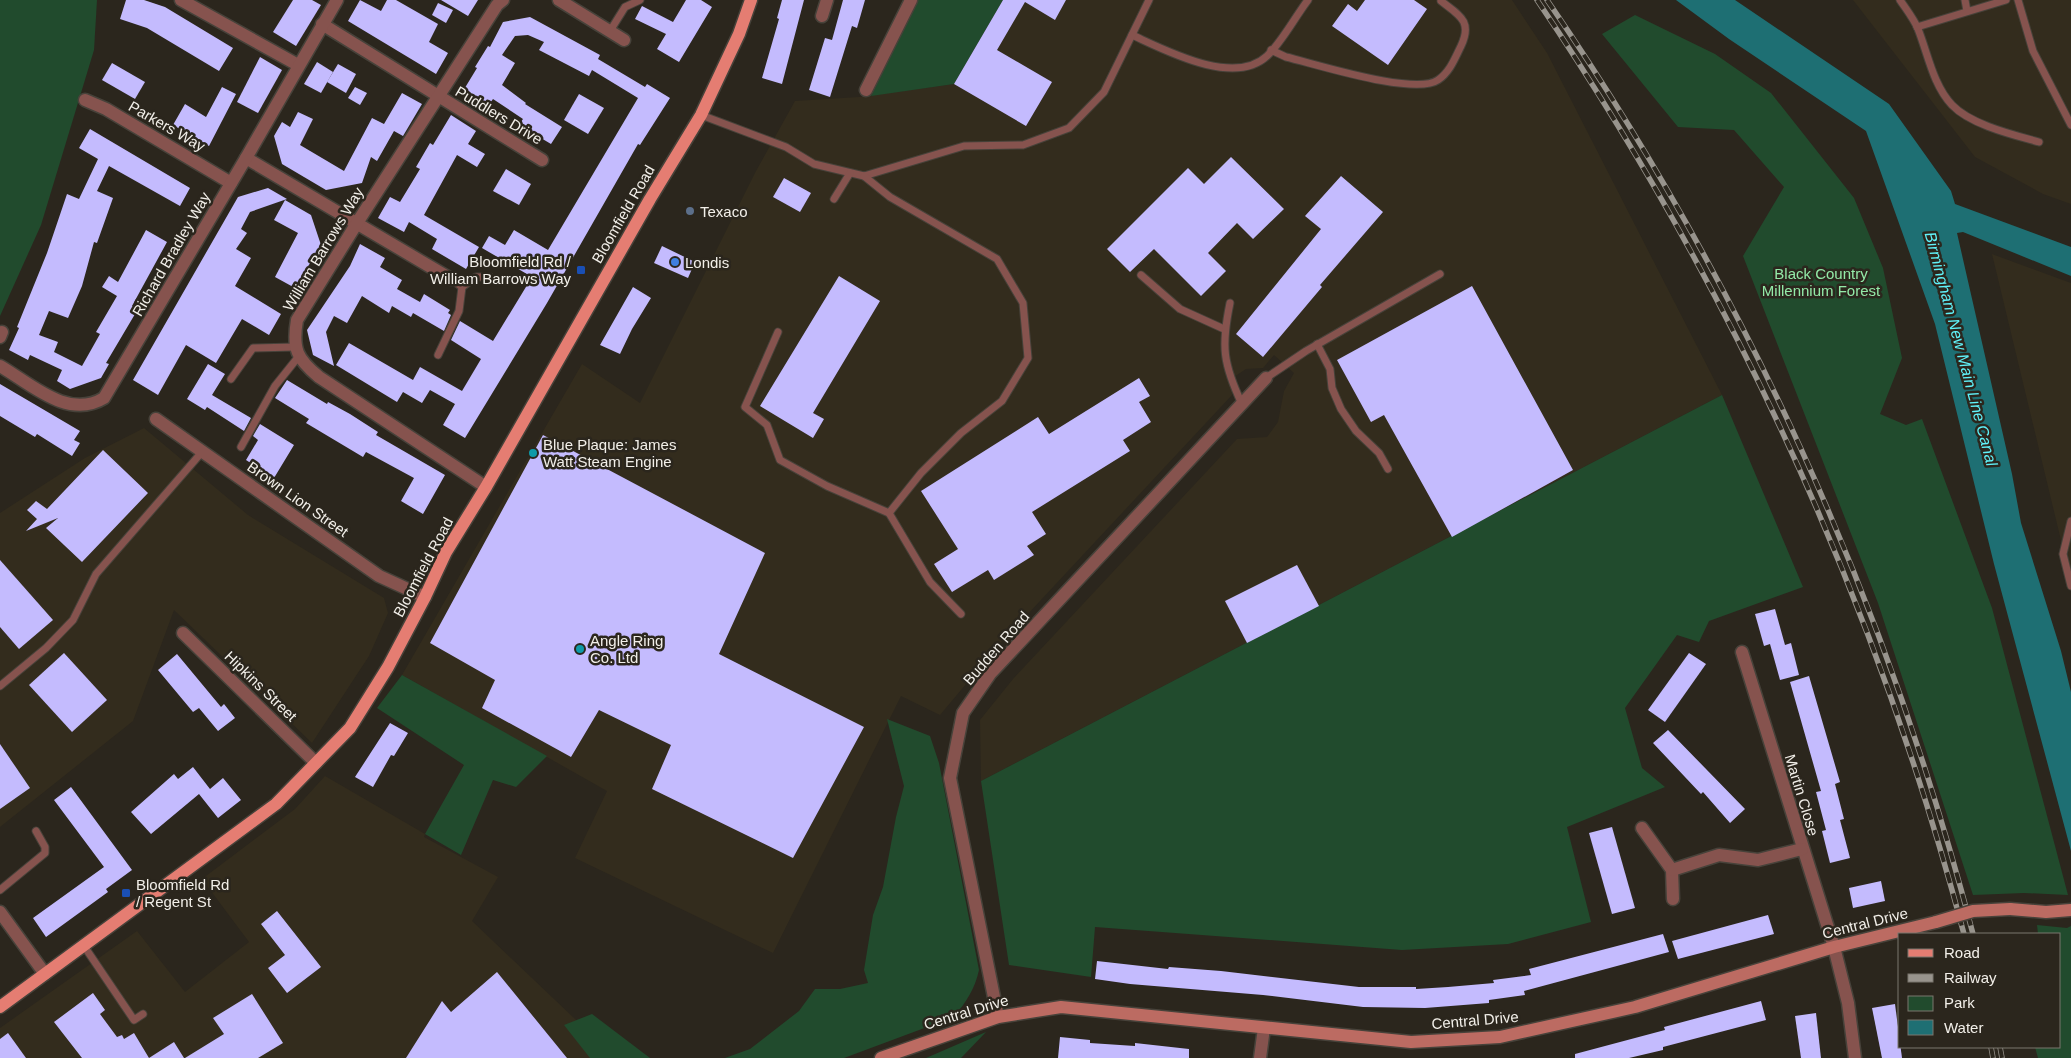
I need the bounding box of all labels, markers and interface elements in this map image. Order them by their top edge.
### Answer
street label: Puddlers Drive [452,82,546,148]
street label: Parkers Way [126,97,209,155]
street label: Bloomfield Road [588,162,658,266]
street label: William Barrows Way [279,184,367,314]
street label: Richard Bradley Way [129,189,214,319]
place label: Texaco [700,203,748,220]
marker: Texaco [684,205,696,217]
water label: Birmingham New Main Line Canal [1921,230,2001,468]
place label: Bloomfield Rd / William Barrows Way [430,253,572,287]
place label: Londis [685,254,729,271]
marker: Londis [669,256,681,268]
marker: Bloomfield Rd / William Barrows Way [575,264,587,276]
park label: Black Country Millennium Forest [1762,265,1881,299]
place label: Blue Plaque: James Watt Steam Engine [543,436,676,470]
marker: Blue Plaque: James Watt Steam Engine [527,447,539,459]
street label: Brown Lion Street [244,458,352,541]
street label: Bloomfield Road [390,514,456,620]
street label: Budden Road [959,608,1033,688]
place label: Angle Ring Co. Ltd [590,632,663,666]
marker: Angle Ring Co. Ltd [574,643,586,655]
street label: Hipkins Street [222,647,301,725]
street label: Martin Close [1782,752,1822,838]
place label: Bloomfield Rd / Regent St [136,876,229,910]
marker: Bloomfield Rd / Regent St [120,887,132,899]
street label: Central Drive [1820,904,1910,942]
legend [1898,933,2061,1048]
text: Road [1944,944,1980,961]
text: Railway [1944,969,1997,986]
street label: Central Drive [922,991,1010,1033]
text: Park [1944,994,1975,1011]
street label: Central Drive [1431,1008,1519,1032]
text: Water [1944,1019,1983,1036]

